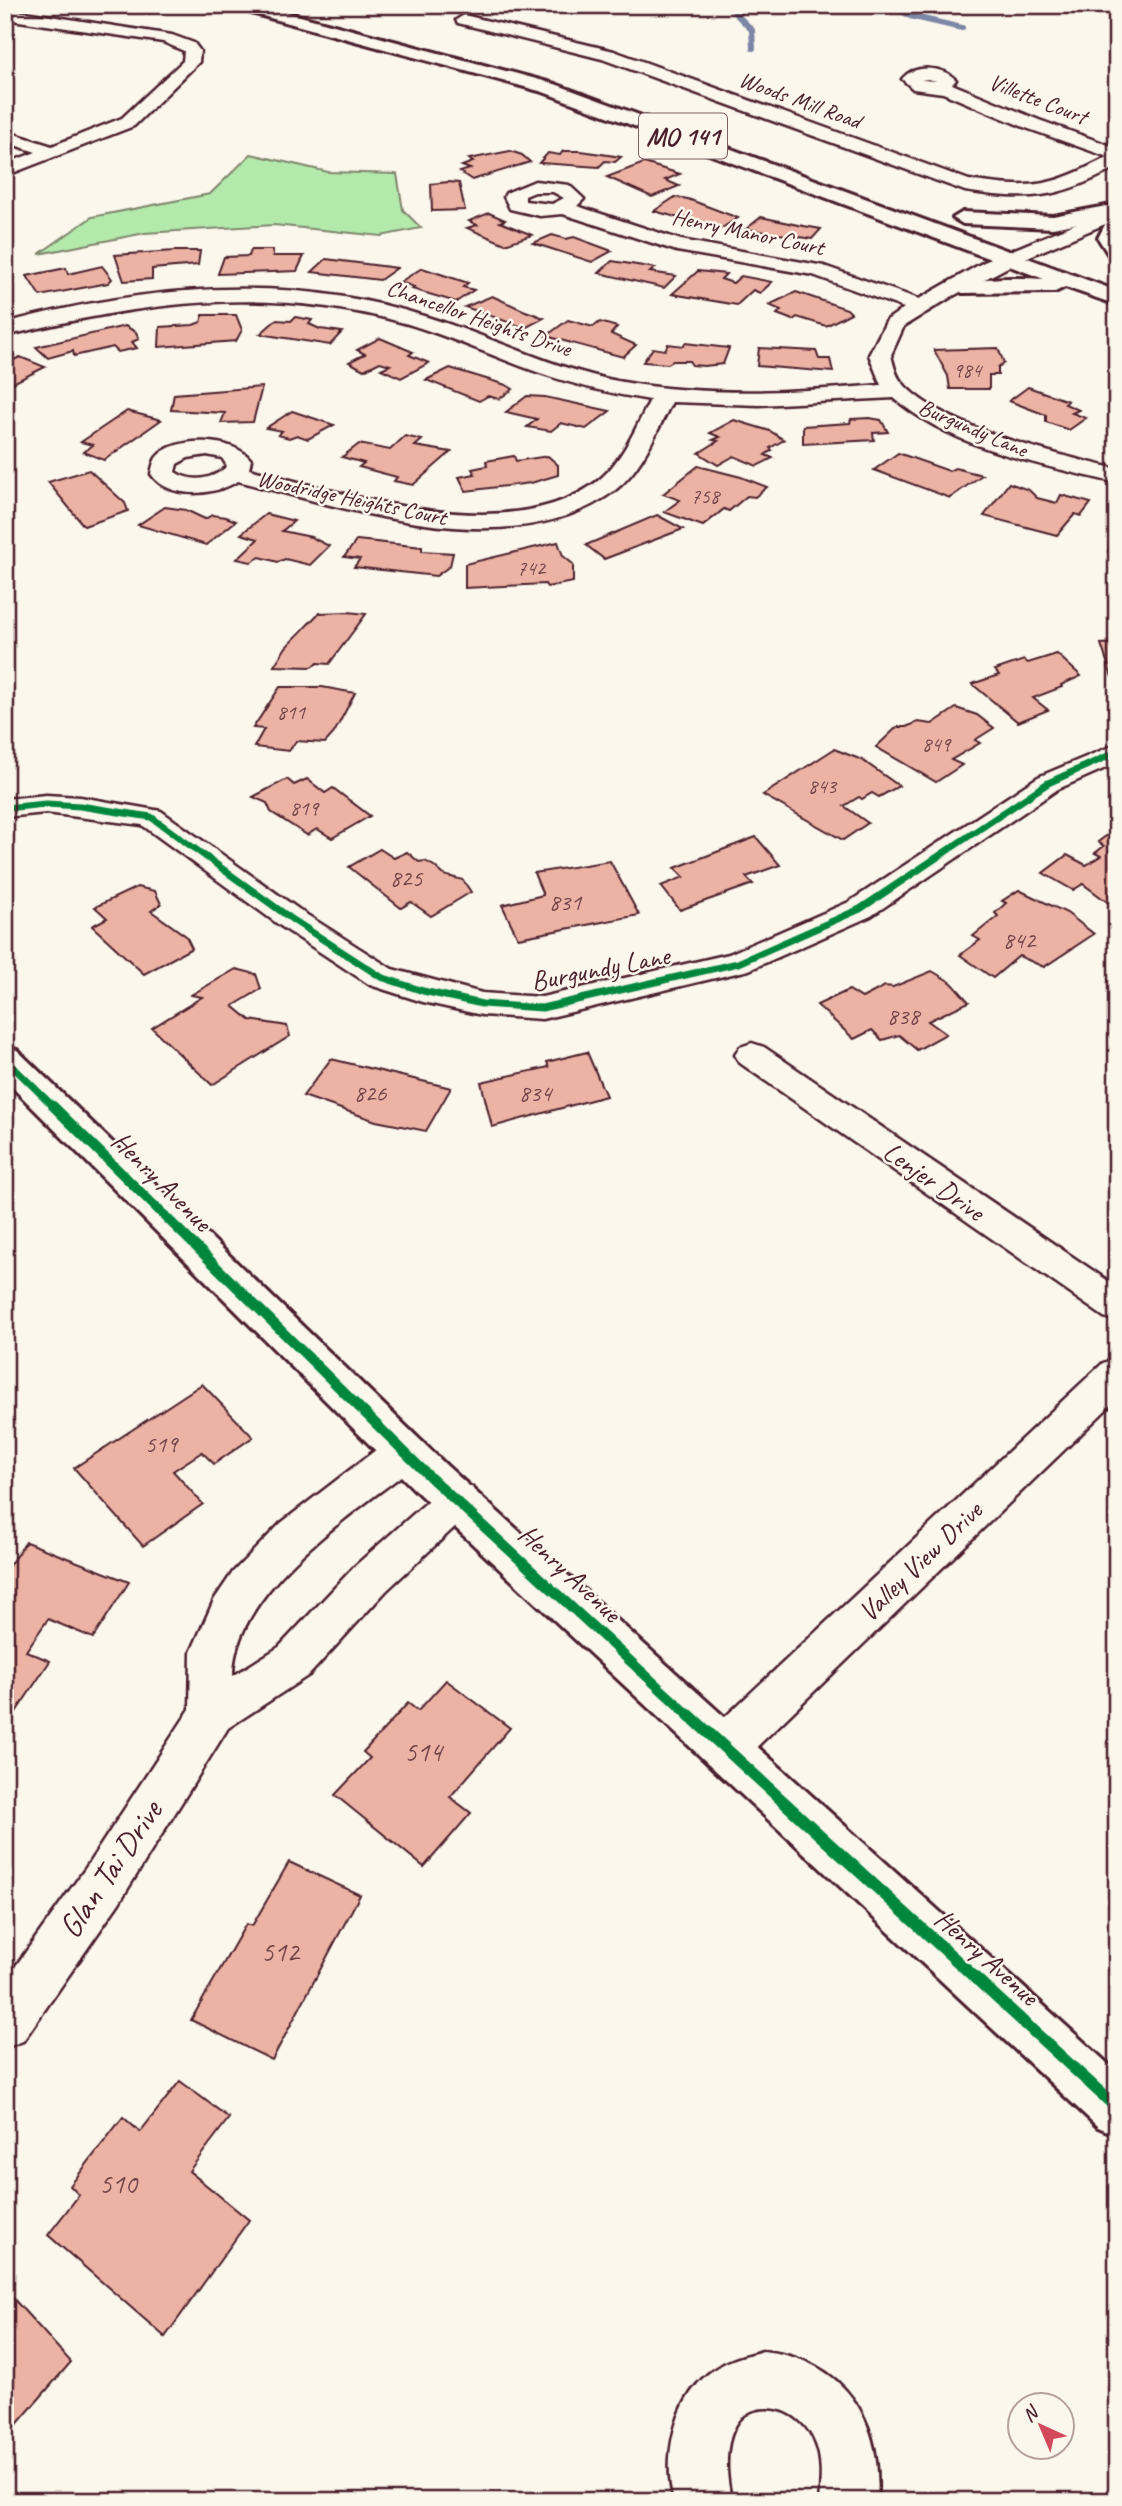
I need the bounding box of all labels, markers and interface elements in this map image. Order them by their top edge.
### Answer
street label: Woods Mill Road [735,65,868,137]
street label: Villette Court [985,67,1094,132]
road number: MO 141 [639,113,727,158]
street label: Henry Manor Court [670,202,829,263]
street label: Chancellor Heights Drive [383,273,576,364]
house number: 984 [953,357,984,383]
street label: Burgundy Lane [914,392,1033,464]
street label: Woodridge Heights Court [255,464,451,533]
house number: 758 [691,483,722,509]
house number: 742 [517,555,547,581]
house number: 811 [277,699,307,725]
house number: 849 [922,731,952,757]
house number: 843 [808,773,838,799]
house number: 819 [290,795,320,821]
house number: 825 [390,863,423,893]
house number: 831 [549,887,582,917]
house number: 842 [1003,925,1037,955]
street label: Burgundy Lane [528,937,674,999]
house number: 838 [887,1001,921,1031]
house number: 826 [354,1078,387,1108]
house number: 834 [519,1078,553,1108]
street label: Henry Avenue [104,1123,221,1240]
street label: Lenjer Drive [877,1134,993,1230]
house number: 519 [145,1429,179,1459]
street label: Valley View Drive [851,1492,991,1629]
street label: Henry Avenue [511,1516,630,1631]
house number: 514 [404,1734,444,1769]
street label: Glan Tai Drive [49,1790,173,1946]
street label: Henry Avenue [928,1901,1048,2014]
house number: 512 [261,1934,301,1969]
house number: 510 [99,2166,139,2201]
north arrow [1006,2390,1076,2460]
text: N [1017,2400,1045,2427]

